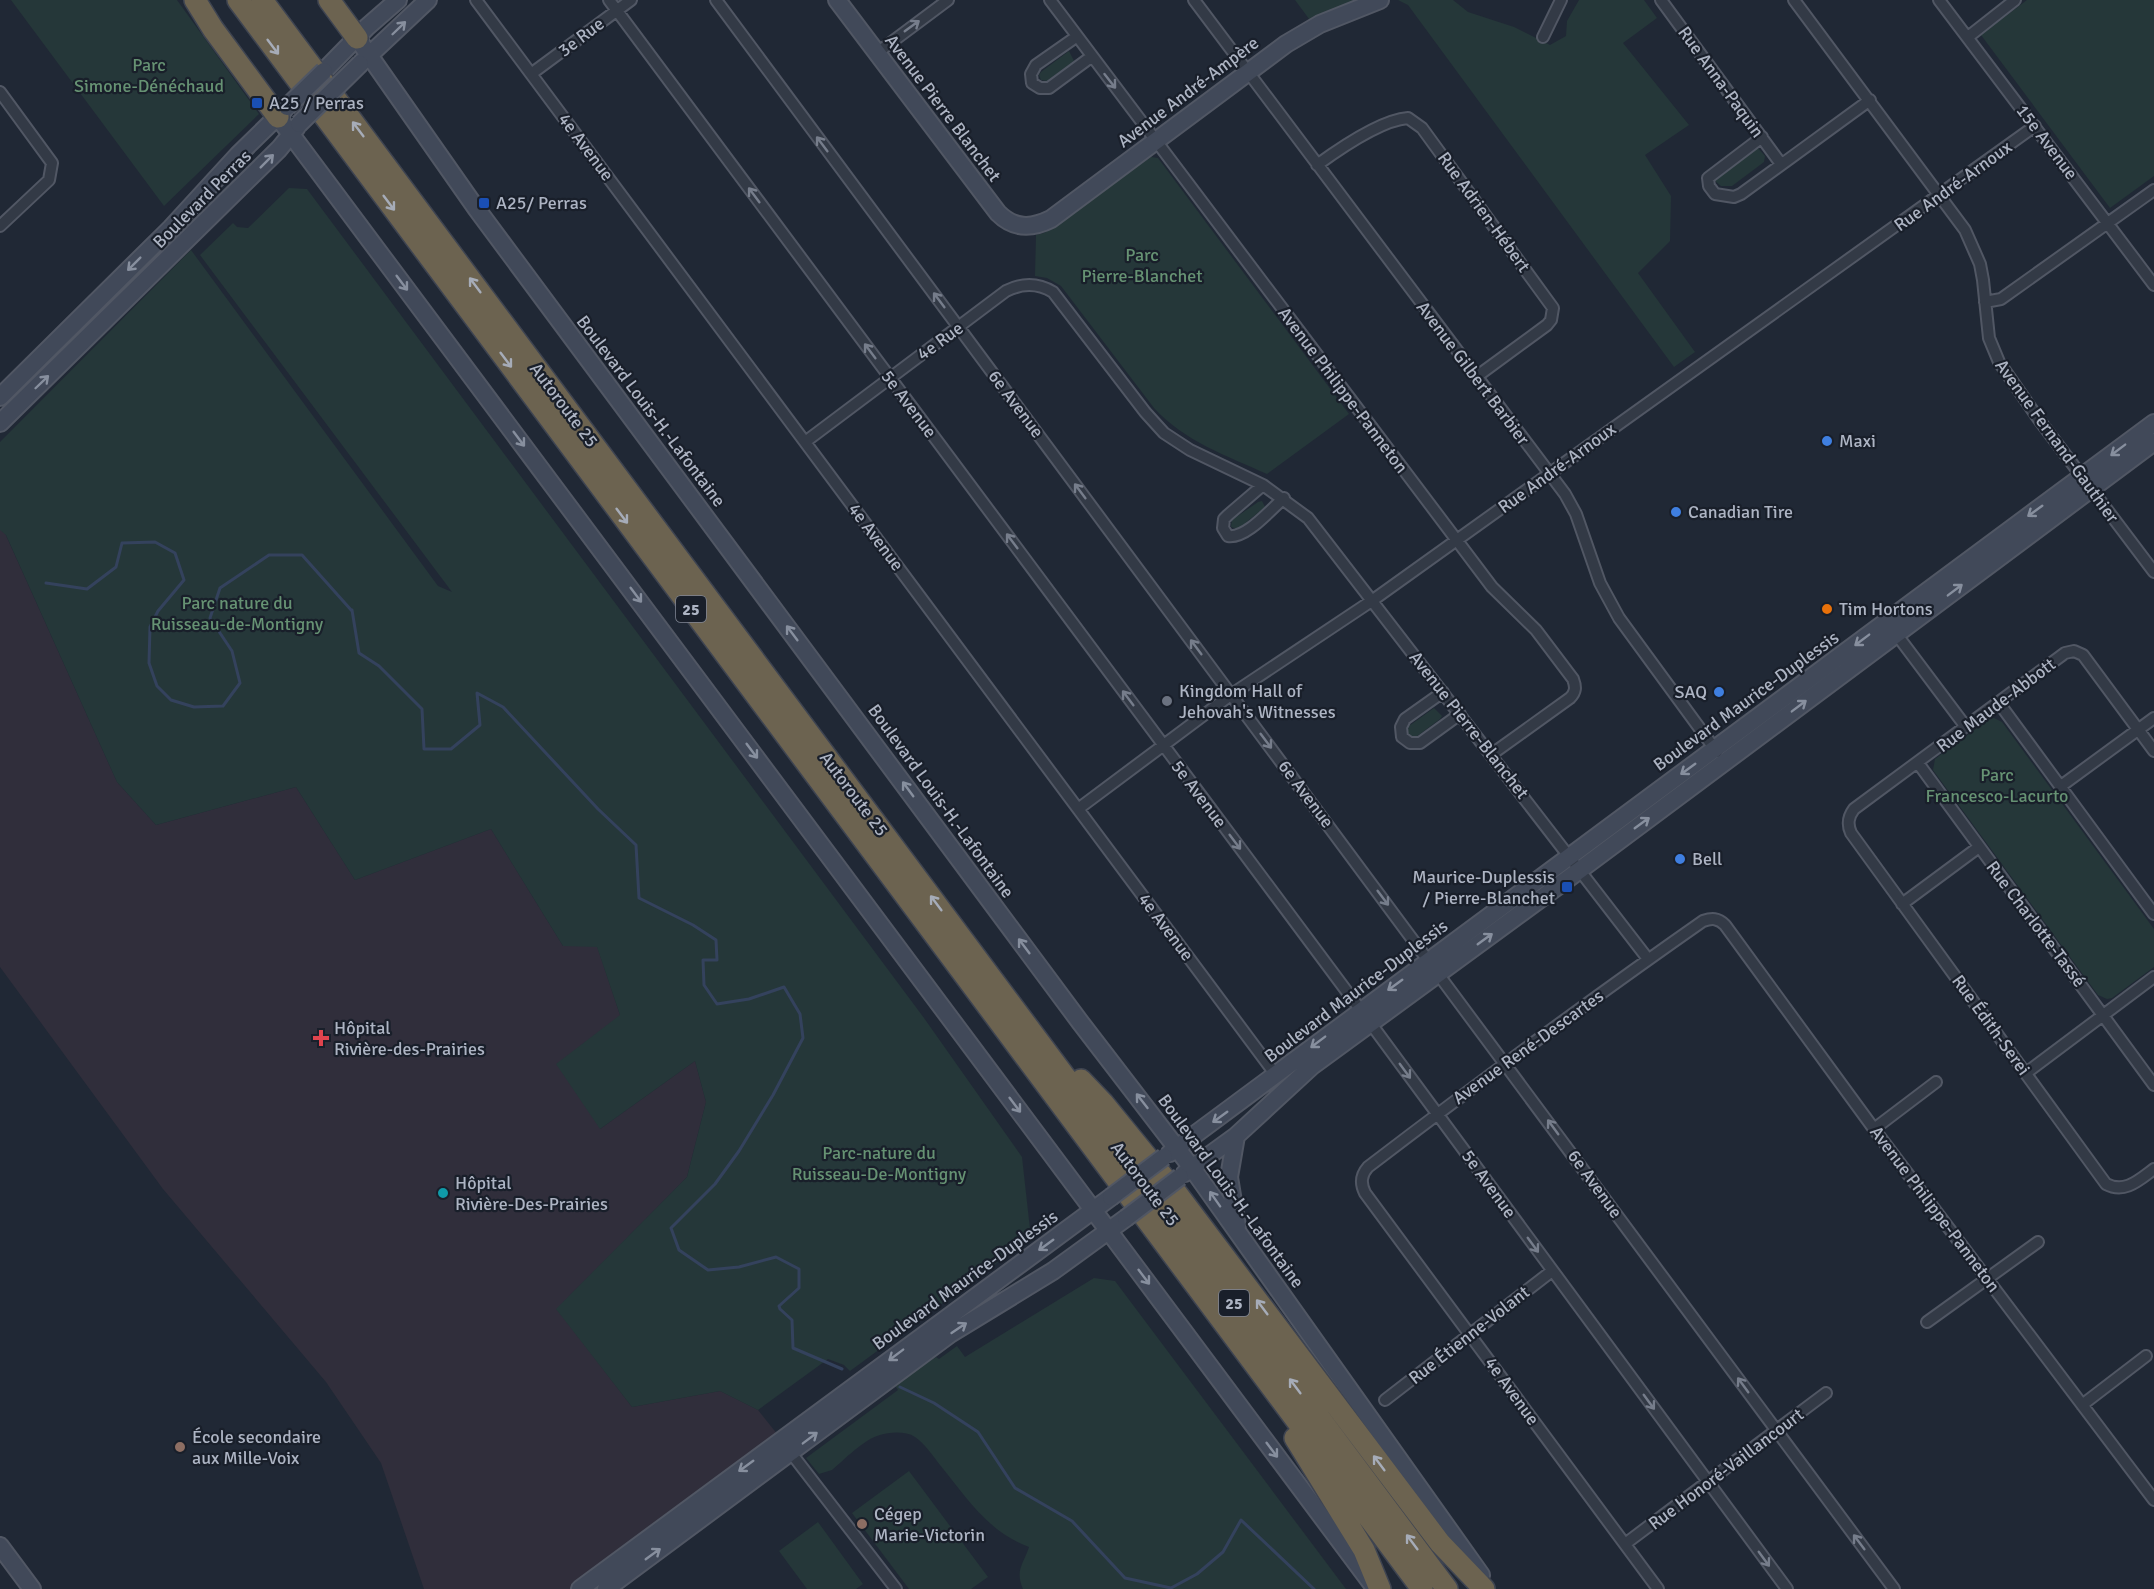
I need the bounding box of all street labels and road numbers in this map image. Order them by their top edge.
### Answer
street label: 3e Rue [554,13,608,61]
street label: Rue Anna-Paquin [1673,22,1769,142]
street label: Avenue Pierre Blanchet [880,30,1006,186]
street label: Avenue André-Ampère [1113,32,1263,152]
street label: 15e Avenue [2012,100,2082,184]
street label: 4e Avenue [553,109,619,185]
street label: Rue André-Arnoux [1890,136,2017,236]
street label: Boulevard Perras [148,145,256,253]
street label: Rue Adrien-Hébert [1433,147,1535,277]
street label: Avenue Gilbert Barbier [1412,297,1534,450]
street label: Avenue Philippe-Panneton [1273,303,1413,477]
street label: Boulevard Louis-H.-Lafontaine [572,311,730,511]
street label: 4e Rue [913,317,967,365]
street label: Avenue Fernand-Gauthier [1990,355,2124,527]
street label: Autoroute 25 [525,358,603,452]
street label: 5e Avenue [876,366,942,442]
street label: 6e Avenue [983,366,1049,442]
street label: Rue André-Arnoux [1494,418,1621,518]
street label: 4e Avenue [843,499,909,575]
road number: 25 [676,596,706,622]
street label: Boulevard Maurice-Duplessis [1649,626,1843,776]
street label: Avenue Pierre-Blanchet [1405,647,1533,803]
street label: Rue Maude-Abbott [1932,653,2060,757]
street label: Boulevard Louis-H.-Lafontaine [863,700,1019,902]
street label: Autoroute 25 [815,747,893,841]
street label: 5e Avenue [1166,756,1232,832]
street label: 6e Avenue [1273,756,1339,832]
street label: Rue Charlotte-Tassé [1981,857,2091,991]
street label: 4e Avenue [1133,889,1199,965]
street label: Boulevard Maurice-Duplessis [1260,915,1452,1067]
street label: Rue Édith-Serei [1947,970,2035,1080]
street label: Avenue René-Descartes [1448,985,1608,1109]
street label: Boulevard Louis-H.-Lafontaine [1153,1090,1309,1292]
street label: Avenue Philippe-Panneton [1865,1122,2005,1296]
street label: Autoroute 25 [1106,1137,1184,1231]
street label: 5e Avenue [1457,1146,1521,1222]
street label: 6e Avenue [1563,1146,1627,1222]
street label: Boulevard Maurice-Duplessis [868,1205,1062,1355]
street label: Rue Étienne-Volant [1404,1281,1534,1389]
road number: 25 [1219,1290,1249,1316]
street label: 4e Avenue [1480,1353,1544,1429]
street label: Rue Honoré-Vaillancourt [1644,1403,1808,1535]

